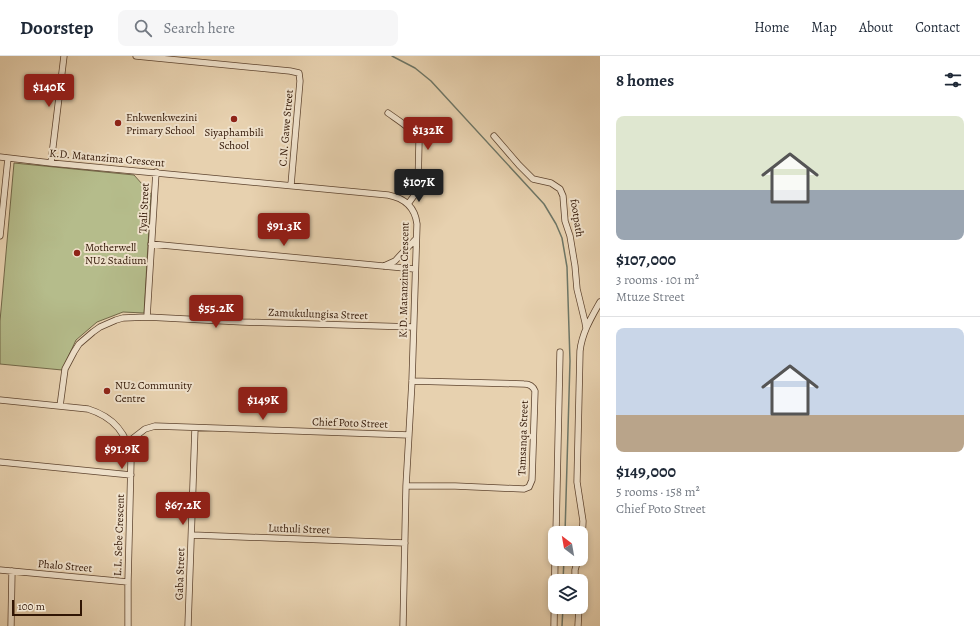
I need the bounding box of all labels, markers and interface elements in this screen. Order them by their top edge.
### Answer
search box [118,10,398,46]
text: Doorstep [20,15,94,41]
icon: search [132,17,154,39]
text: Search here [164,18,235,38]
text: Home [754,18,789,37]
text: Map [811,18,837,37]
text: About [859,18,893,37]
text: Contact [915,18,960,37]
text: 8 homes [616,69,674,92]
icon: filters [942,69,964,91]
pin: $140K [21,74,77,108]
text: $140K [33,78,65,95]
street label: C.N. Gawe Street [275,89,297,167]
place label: Enkwenkwezini Primary School [126,110,197,138]
marker: Siyaphambili School [229,114,239,124]
pin: $132K [400,117,456,151]
marker: Enkwenkwezini Primary School [113,118,123,128]
text: $132K [412,121,444,138]
place label: Siyaphambili School [204,125,264,153]
icon: home [754,142,826,214]
street label: K.D. Matanzima Crescent [49,145,166,171]
pin: $107K [391,169,447,203]
text: $107K [403,173,435,190]
street label: Tyali Street [135,182,153,234]
street label: footpath [567,198,587,238]
pin: $91.3K [251,213,317,247]
text: $91.3K [267,217,301,234]
street label: K.D. Matanzima Crescent [395,222,413,338]
place label: Motherwell NU2 Stadium [85,240,147,268]
marker: Motherwell NU2 Stadium [72,248,82,258]
text: $107,000 [616,248,676,271]
text: 3 rooms · 101 m² [616,271,699,288]
text: Mtuze Street [616,288,685,305]
pin: $55.2K [183,295,249,329]
text: $55.2K [198,299,234,316]
street label: Zamukulungisa Street [268,305,369,323]
icon: home [754,354,826,426]
place label: NU2 Community Centre [115,378,192,406]
marker: NU2 Community Centre [102,386,112,396]
pin: $149K [235,387,291,421]
text: $149K [247,391,279,408]
street label: Tamsanqa Street [514,400,532,476]
street label: Chief Poto Street [312,414,389,432]
pin: $91.9K [89,436,155,470]
text: $91.9K [105,440,139,457]
text: $149,000 [616,460,676,483]
text: 5 rooms · 158 m² [616,483,700,500]
pin: $67.2K [150,492,216,526]
street label: L.L. Sebe Crescent [110,493,128,576]
text: $67.2K [165,496,201,513]
text: Chief Poto Street [616,500,706,517]
street label: Luthuli Street [268,520,331,538]
north arrow [548,526,588,566]
map controls [548,526,588,614]
street label: Gaba Street [172,547,188,600]
street label: Phalo Street [37,556,93,576]
button: layers [548,574,588,614]
scale bar [12,598,82,617]
text: 100 m [18,599,45,614]

